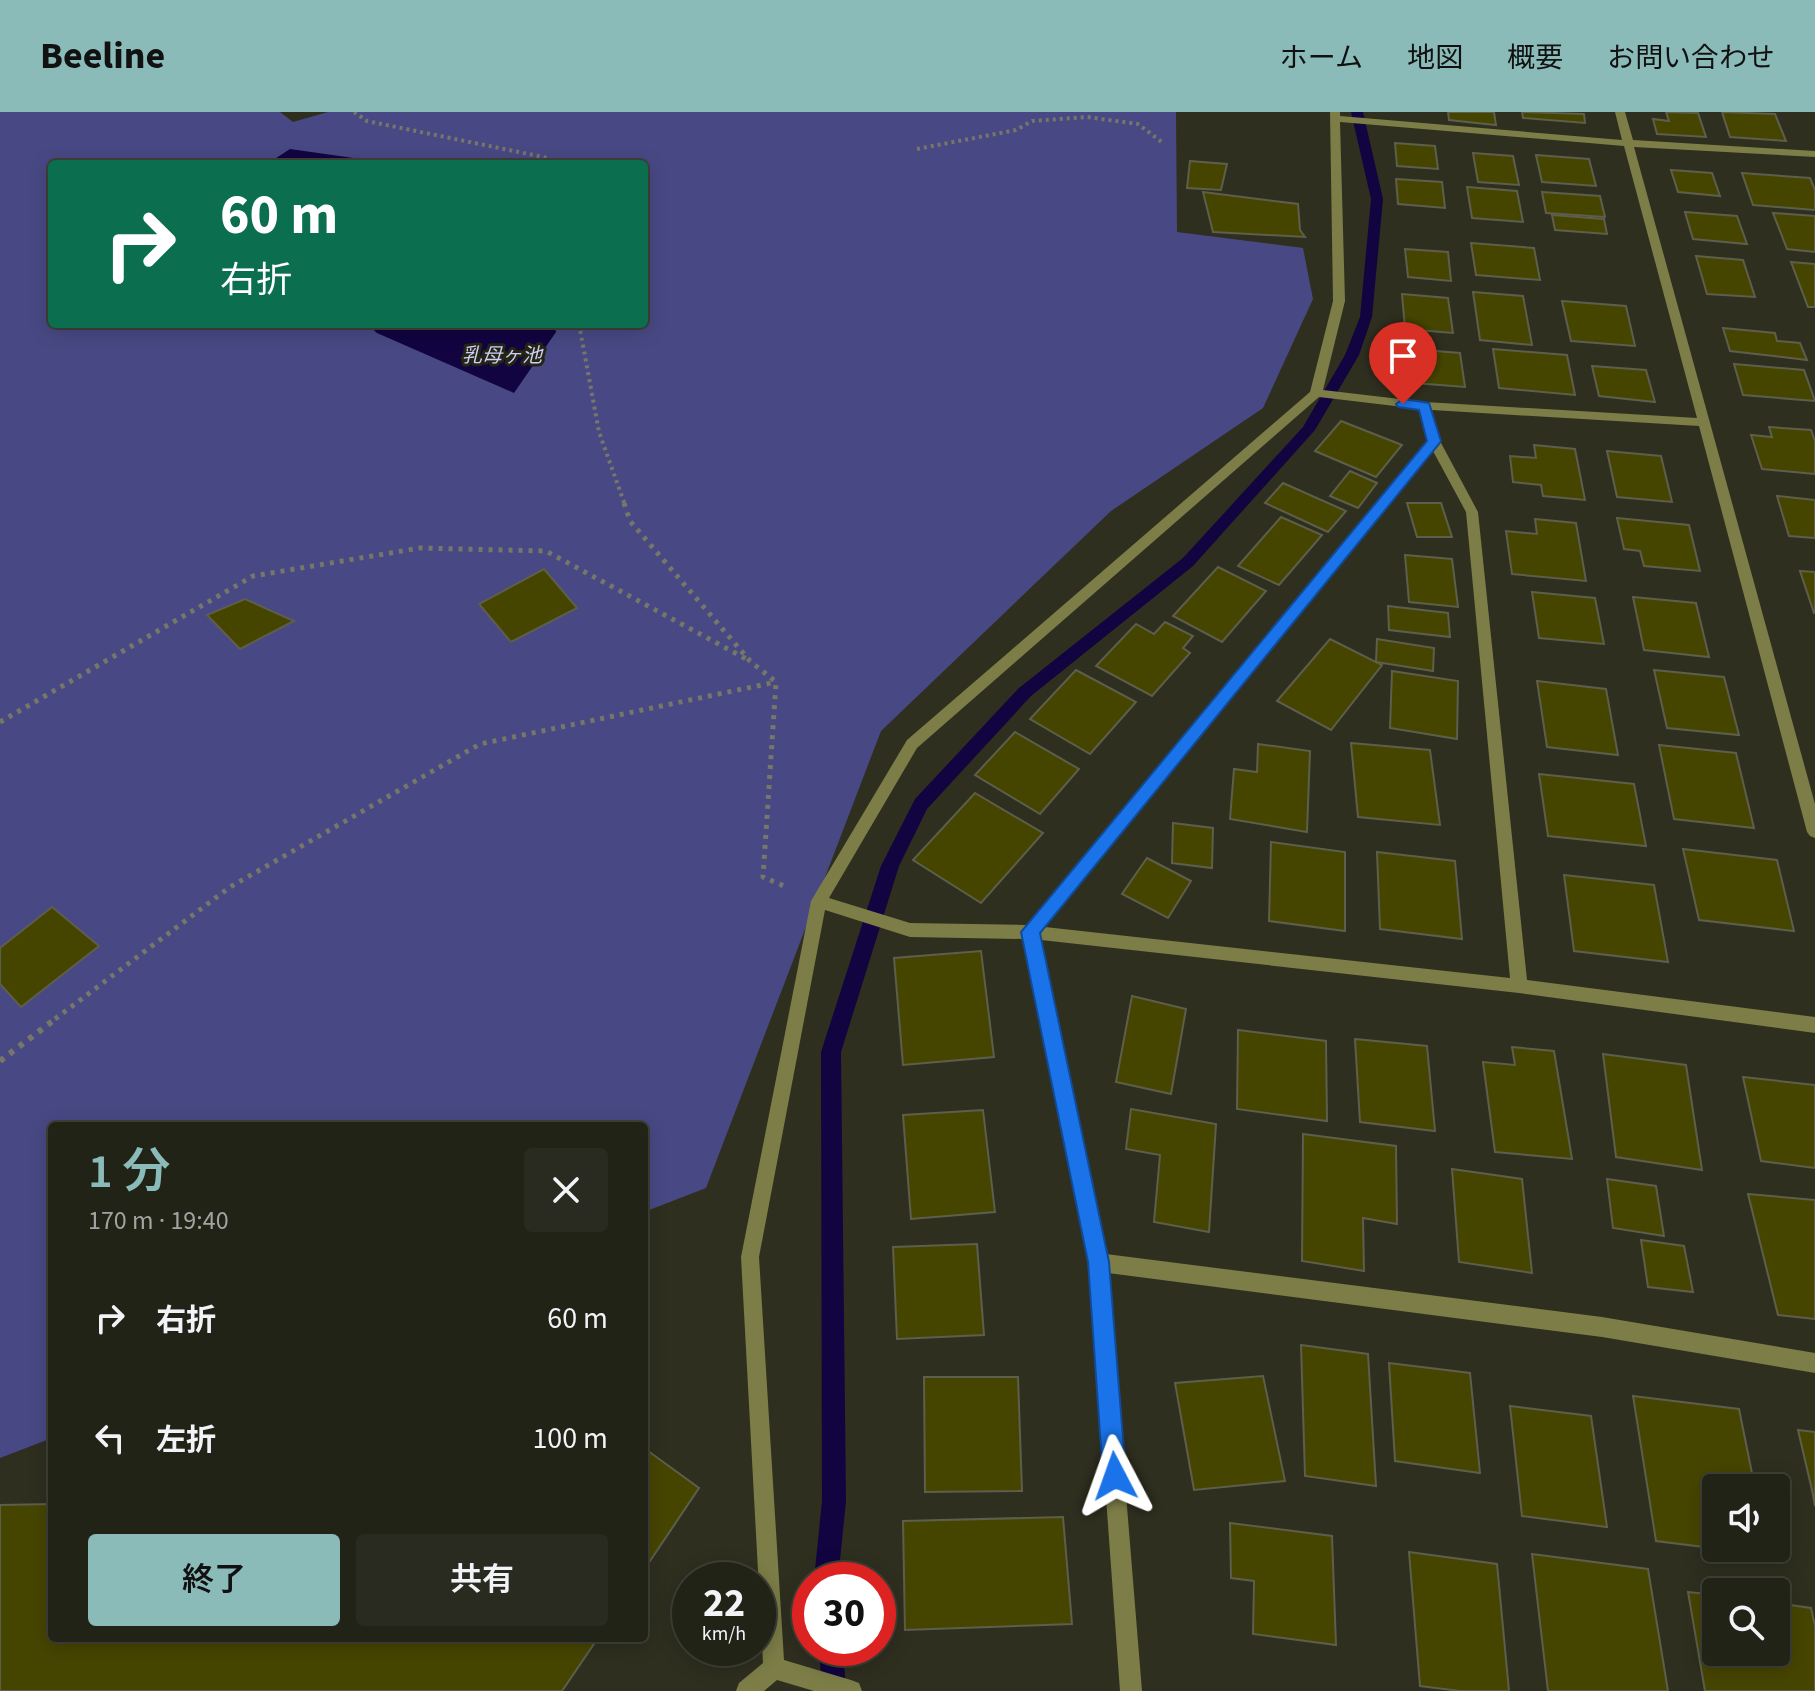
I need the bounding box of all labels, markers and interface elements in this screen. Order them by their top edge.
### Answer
text: Beeline [40,29,165,83]
text: ホーム [1280,38,1363,78]
text: 地図 [1407,38,1463,78]
text: 概要 [1507,38,1563,78]
text: お問い合わせ [1607,38,1775,78]
text: 60 m [220,176,338,255]
icon: right [88,192,192,296]
text: 右折 [220,255,292,306]
pin [1369,322,1437,404]
icon: arrive [1381,334,1425,378]
water label: 乳母ヶ池 [462,342,544,370]
text: 1 分 [88,1138,170,1206]
button: close [524,1148,608,1232]
text: 170 m · 19:40 [88,1202,229,1239]
icon: right [88,1296,132,1340]
text: 60 m [547,1297,608,1340]
text: 右折 [156,1299,216,1342]
icon: left [88,1416,132,1460]
text: 100 m [532,1417,608,1460]
text: 左折 [156,1419,216,1462]
position arrow [1073,1434,1157,1518]
map controls [1702,1474,1790,1666]
button: sound [1702,1474,1790,1562]
button: 終了 [88,1534,340,1626]
button: 共有 [356,1534,608,1626]
speed limit sign: 30 [792,1562,896,1666]
text: 22 [703,1575,745,1632]
button: search [1702,1578,1790,1666]
text: km/h [702,1620,746,1648]

